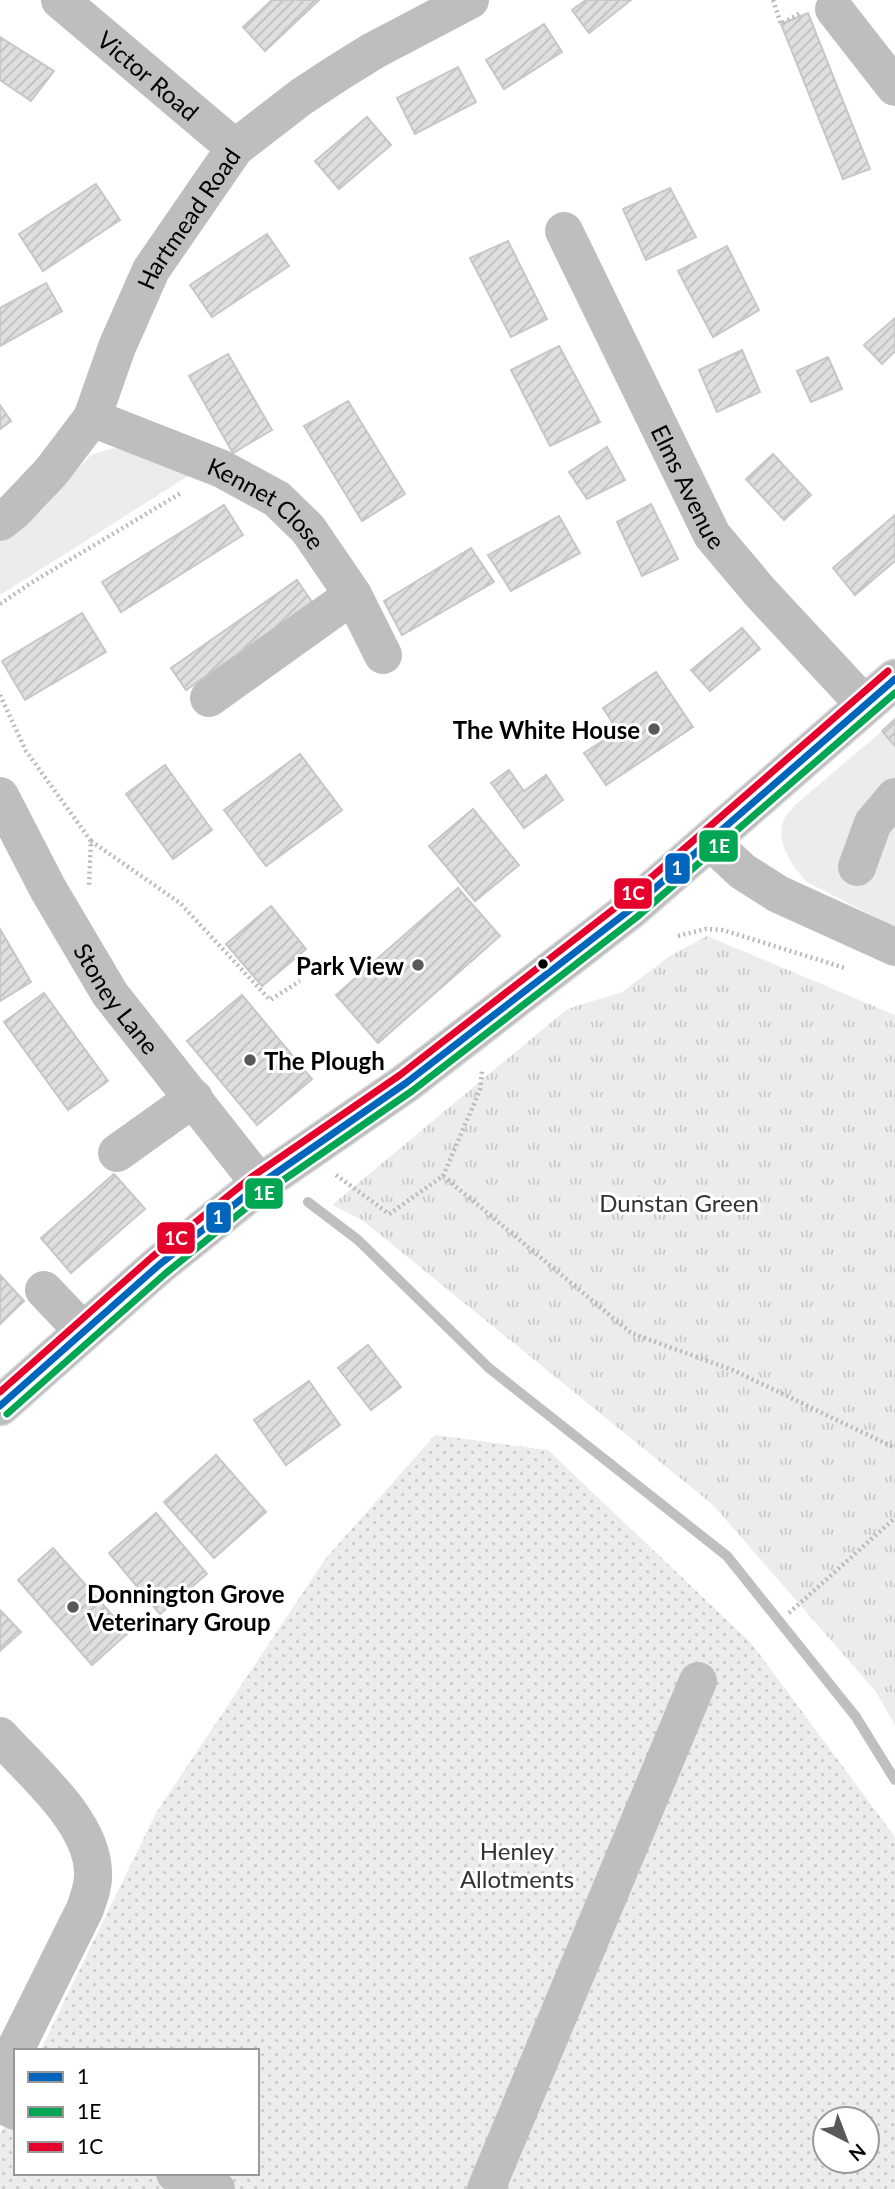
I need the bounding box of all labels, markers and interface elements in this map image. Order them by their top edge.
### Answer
street label: Victor Road [92,24,205,126]
street label: Hartmead Road [130,142,245,293]
street label: Elms Avenue [646,420,732,554]
street label: Kennet Close [204,450,332,554]
place label: The White House [453,715,640,744]
marker: The White House [646,721,662,737]
line badge: 1E [698,829,739,863]
text: 1E [708,834,730,857]
line badge: 1 [664,852,691,885]
text: 1 [671,856,683,879]
line badge: 1C [613,877,653,910]
text: 1C [621,881,645,904]
street label: Stoney Lane [69,938,166,1059]
place label: Park View [296,951,405,980]
marker: Park View [410,957,426,973]
unlabelled marker [536,957,550,971]
place label: The Plough [264,1046,385,1075]
marker: The Plough [242,1052,258,1068]
line badge: 1E [244,1177,284,1210]
text: 1E [253,1181,275,1204]
park label: Dunstan Green [599,1188,759,1217]
line badge: 1 [205,1201,232,1234]
text: 1 [212,1205,224,1228]
line badge: 1C [156,1221,196,1255]
text: 1C [164,1226,188,1249]
place label: Donnington Grove Veterinary Group [86,1579,285,1636]
marker: Donnington Grove Veterinary Group [65,1599,81,1615]
park label: Henley Allotments [460,1836,574,1893]
legend [14,2049,259,2175]
text: 1 [77,2063,89,2088]
text: 1E [77,2098,101,2123]
north arrow [811,2105,881,2175]
text: 1C [77,2133,103,2158]
text: N [845,2140,871,2166]

